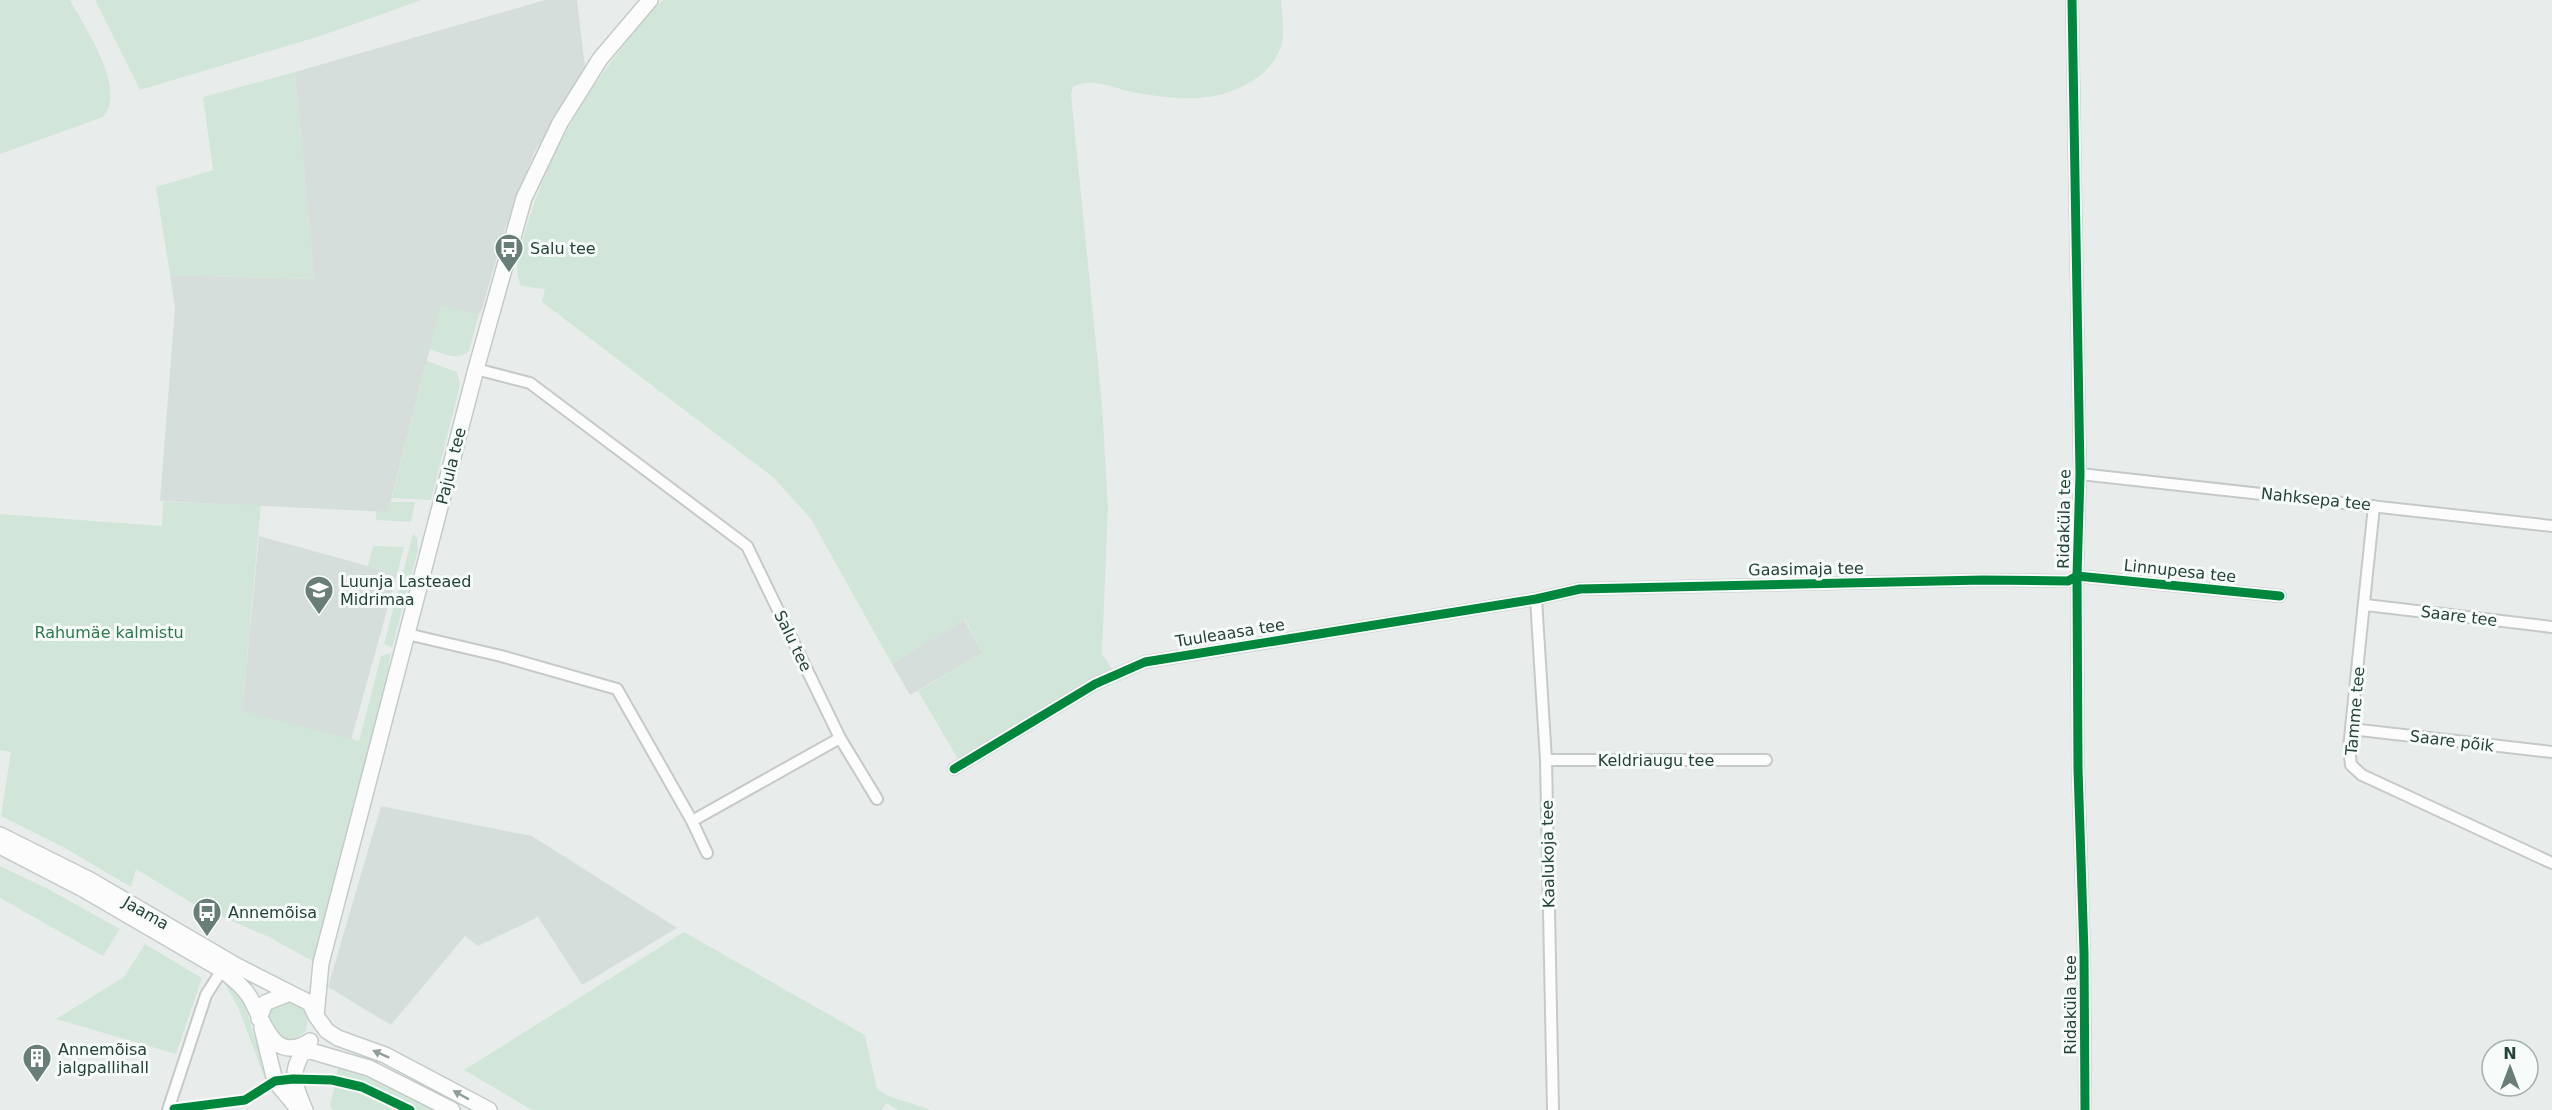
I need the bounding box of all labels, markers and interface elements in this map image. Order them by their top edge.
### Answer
bus stop icon: Salu tee [493,232,525,274]
place label: Salu tee [530,239,596,258]
street label: Pajula tee [432,426,470,506]
street label: Ridaküla tee [2054,469,2074,569]
street label: Nahksepa tee [2260,484,2372,514]
street label: Linnupesa tee [2123,556,2237,586]
street label: Gaasimaja tee [1748,558,1864,580]
place label: Luunja Lasteaed Midrimaa [340,572,471,609]
school or university icon: Luunja Lasteaed Midrimaa [303,574,335,616]
street label: Saare tee [2420,602,2498,630]
street label: Salu tee [770,607,816,675]
street label: Tuuleaasa tee [1173,615,1286,651]
park label: Rahumäe kalmistu [34,623,184,642]
street label: Tamme tee [2342,666,2368,757]
street label: Saare põik [2409,726,2496,756]
street label: Keldriaugu tee [1598,751,1714,770]
street label: Kaalukoja tee [1538,800,1558,908]
street label: Jaama [119,892,172,934]
bus stop icon: Annemõisa [191,896,223,938]
place label: Annemõisa [228,903,317,922]
street label: Ridaküla tee [2061,955,2080,1055]
north arrow [2480,1038,2540,1098]
place label: Annemõisa jalgpallihall [57,1040,149,1077]
building icon: Annemõisa jalgpallihall [21,1042,53,1084]
text: N [2503,1044,2517,1063]
one-way arrow [373,1049,390,1058]
one-way arrow [453,1090,470,1100]

